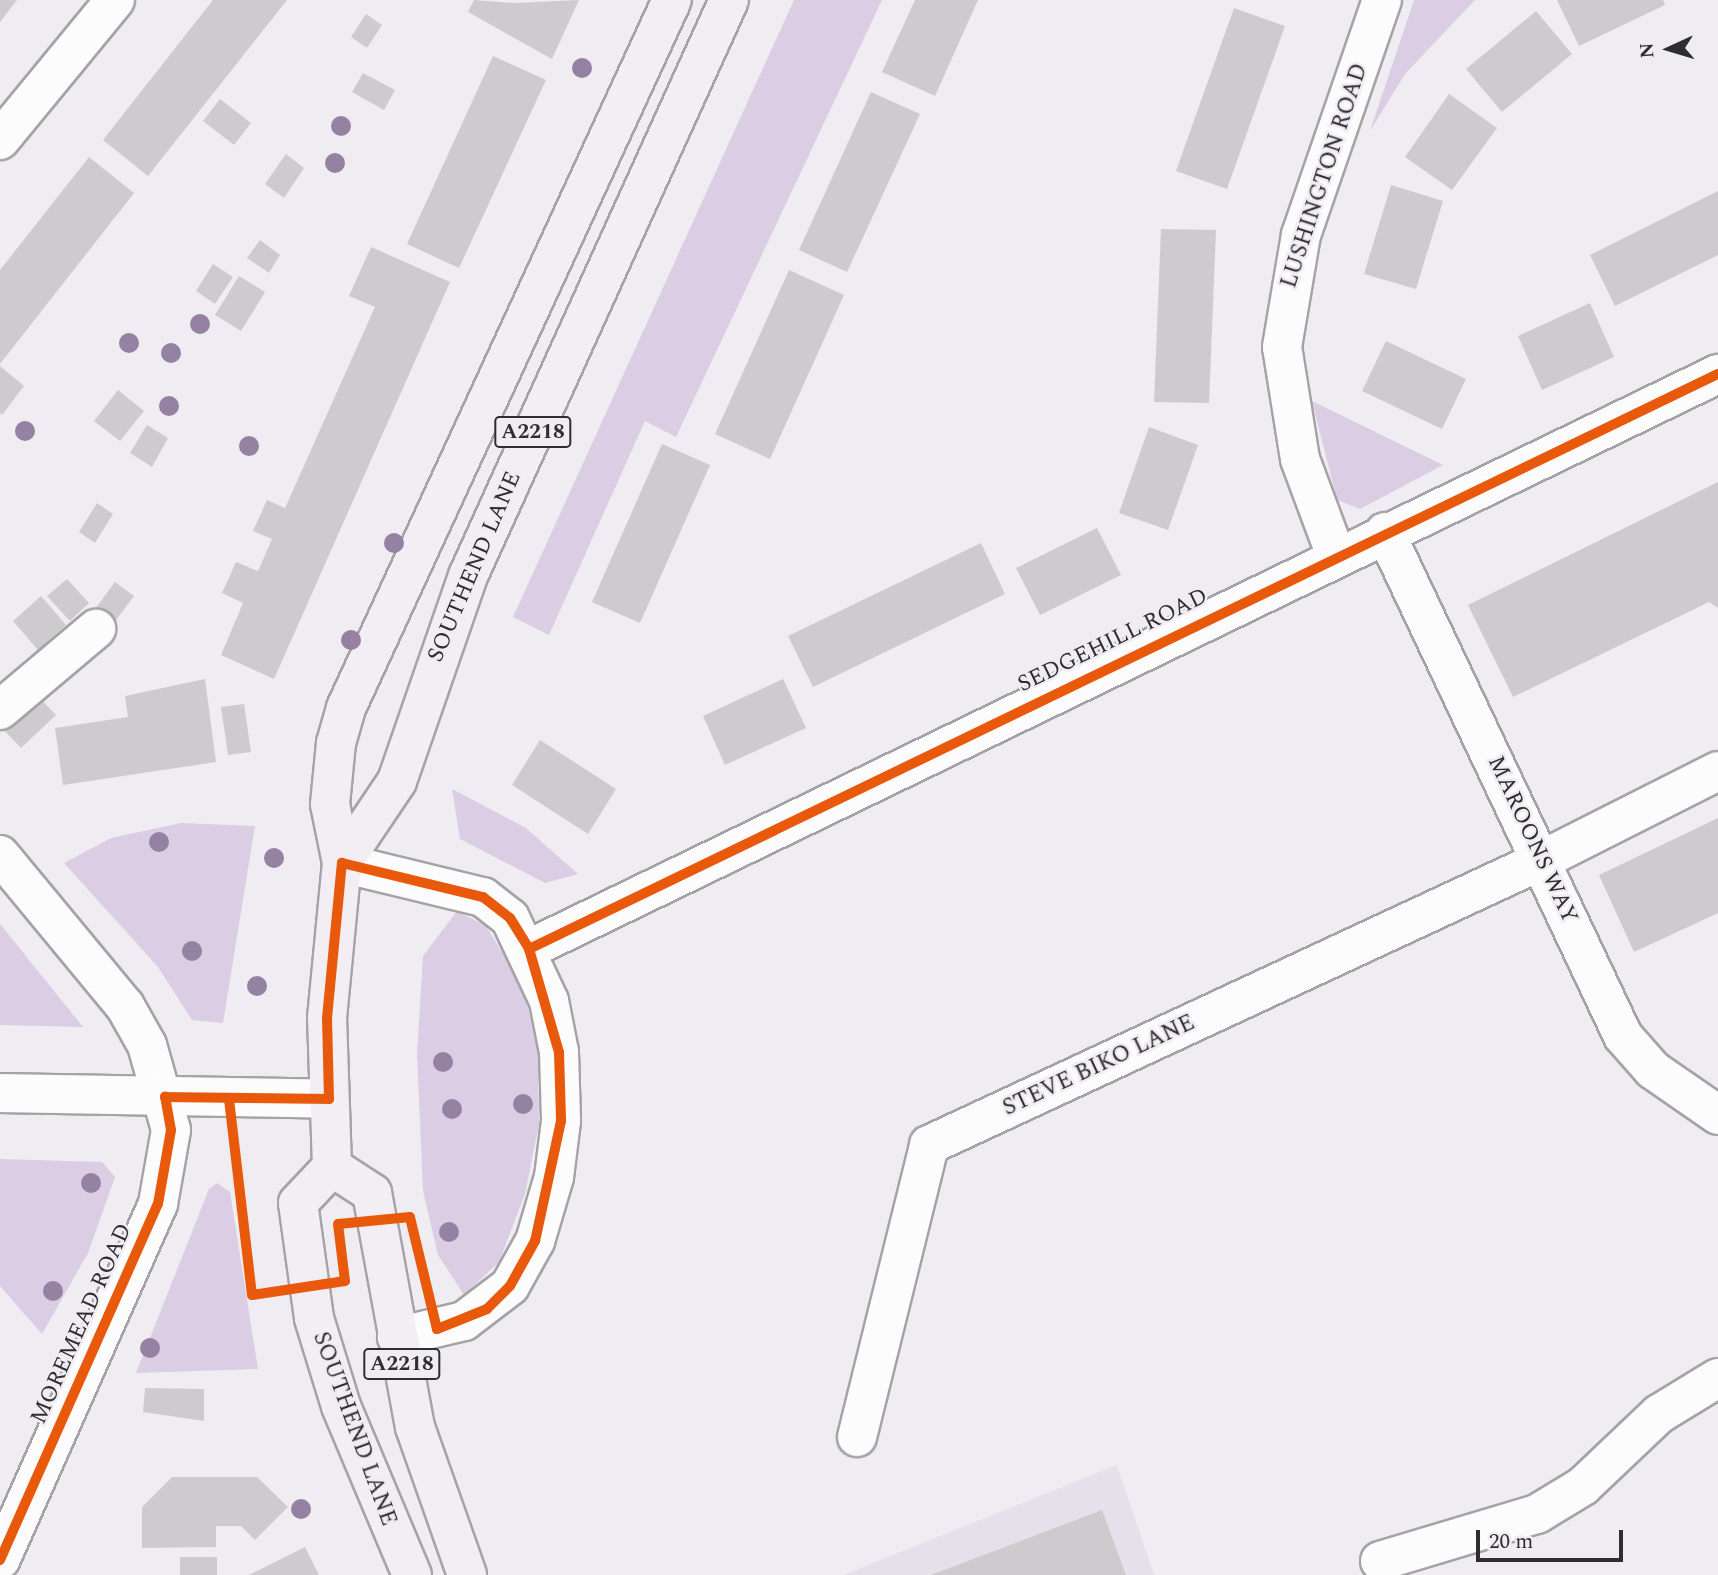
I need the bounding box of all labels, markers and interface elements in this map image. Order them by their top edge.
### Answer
north arrow [1634,14,1704,84]
text: N [1633,42,1663,59]
street label: LUSHINGTON ROAD [1276,60,1374,292]
road number: A2218 [493,414,573,450]
street label: SOUTHEND LANE [422,468,528,666]
street label: SEDGEHILL ROAD [1013,583,1213,699]
street label: MAROONS WAY [1481,752,1583,928]
street label: STEVE BIKO LANE [999,1009,1199,1123]
street label: MOREMEAD ROAD [25,1219,139,1429]
street label: SOUTHEND LANE [306,1328,402,1530]
road number: A2218 [362,1346,442,1382]
scale bar [1480,1516,1627,1560]
text: 20 m [1489,1526,1533,1558]

